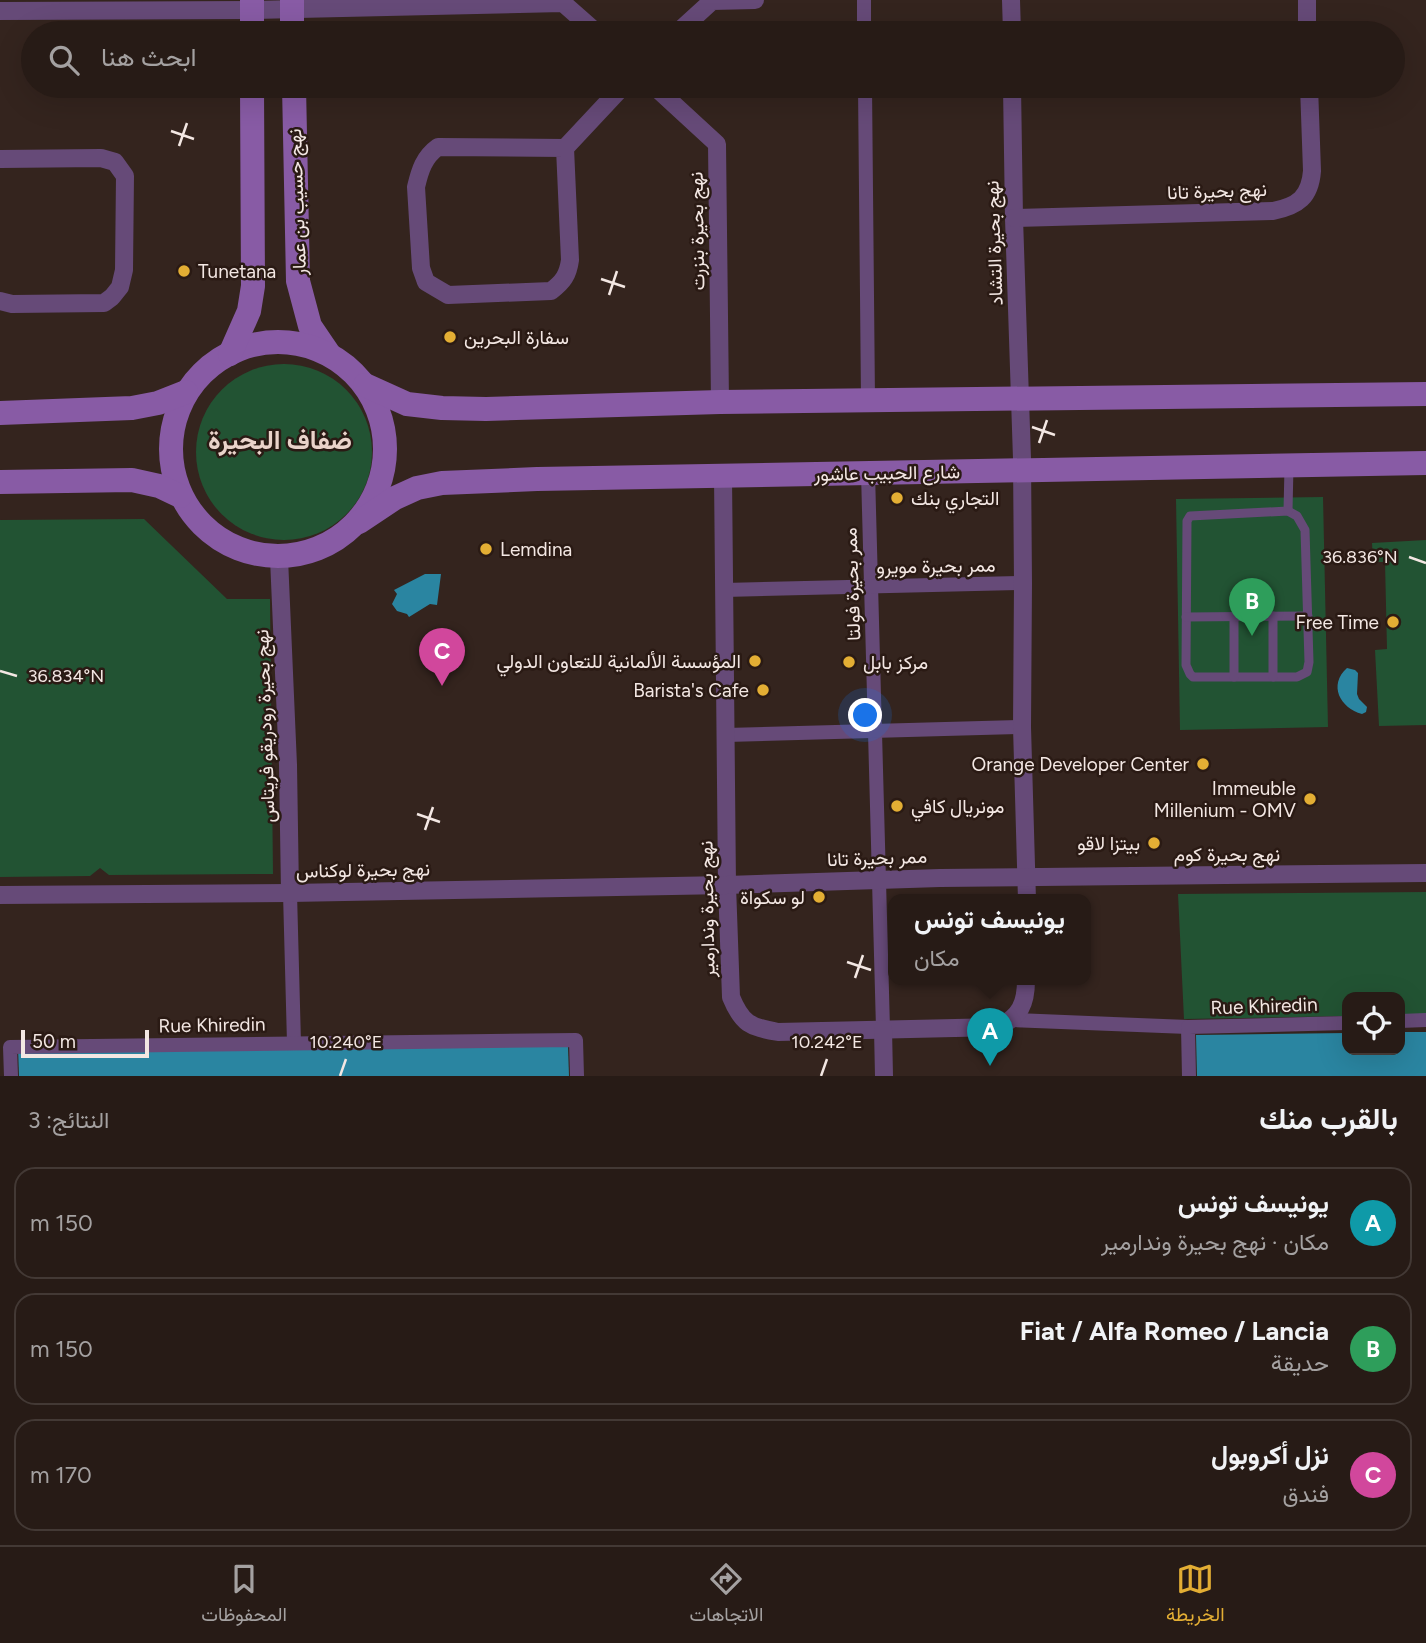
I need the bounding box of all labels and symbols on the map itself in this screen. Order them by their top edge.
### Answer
street label: نهج حسيب بن عمار [283,128,313,277]
street label: نهج بحيرة بنزرت [684,171,712,291]
street label: نهج بحيرة تانا [1167,178,1267,206]
street label: نهج بحيرة التشاد [980,180,1010,306]
place label: Tunetana [198,260,276,283]
marker: Tunetana [176,263,192,279]
place label: سفارة البحرين [464,326,569,349]
marker: سفارة البحرين [442,329,458,345]
district label: ضفاف البحيرة [208,424,352,456]
street label: شارع الحبيب عاشور [813,460,960,487]
place label: التجاري بنك [911,487,1000,514]
marker: التجاري بنك [889,490,905,506]
street label: ممر بحيرة فولتا [839,527,865,641]
place label: Lemdina [500,538,572,561]
marker: Lemdina [478,541,494,557]
text: 36.836°N [1322,546,1398,568]
street label: ممر بحيرة مويرو [876,553,996,579]
pin: B [1229,578,1275,636]
place label: Free Time [1296,611,1379,634]
marker: Free Time [1385,614,1401,630]
pin: C [419,628,465,686]
street label: نهج بحيرة رودريقو فريتاس [250,629,282,823]
place label: المؤسسة الألمانية للتعاون الدولي [496,650,741,677]
place label: مركز بابل [863,651,928,674]
marker: المؤسسة الألمانية للتعاون الدولي [747,653,763,669]
marker: مركز بابل [841,654,857,670]
text: 36.834°N [28,665,104,687]
place label: Barista's Cafe [633,679,749,702]
marker: Barista's Cafe [755,682,771,698]
your location [848,698,882,732]
place label: Orange Developer Center [972,753,1190,776]
marker: Orange Developer Center [1195,756,1211,772]
place label: Immeuble Millenium - OMV [1154,777,1296,822]
marker: Immeuble Millenium - OMV [1302,791,1318,807]
place label: مونريال كافي [911,795,1005,822]
marker: مونريال كافي [889,798,905,814]
place label: بيتزا لاقو [1077,832,1140,855]
marker: بيتزا لاقو [1146,835,1162,851]
street label: نهج بحيرة وندارمير [694,841,722,978]
street label: نهج بحيرة كوم [1174,843,1280,868]
street label: ممر بحيرة تانا [827,845,927,871]
street label: نهج بحيرة لوكناس [296,857,430,885]
place label: لو سكواة [740,886,805,909]
marker: لو سكواة [811,889,827,905]
street label: Rue Khiredin [1210,993,1318,1019]
pin: A [967,1008,1013,1066]
street label: Rue Khiredin [158,1013,266,1037]
scale bar [21,1027,149,1059]
text: 10.240°E [310,1031,382,1053]
text: 10.242°E [791,1031,863,1053]

